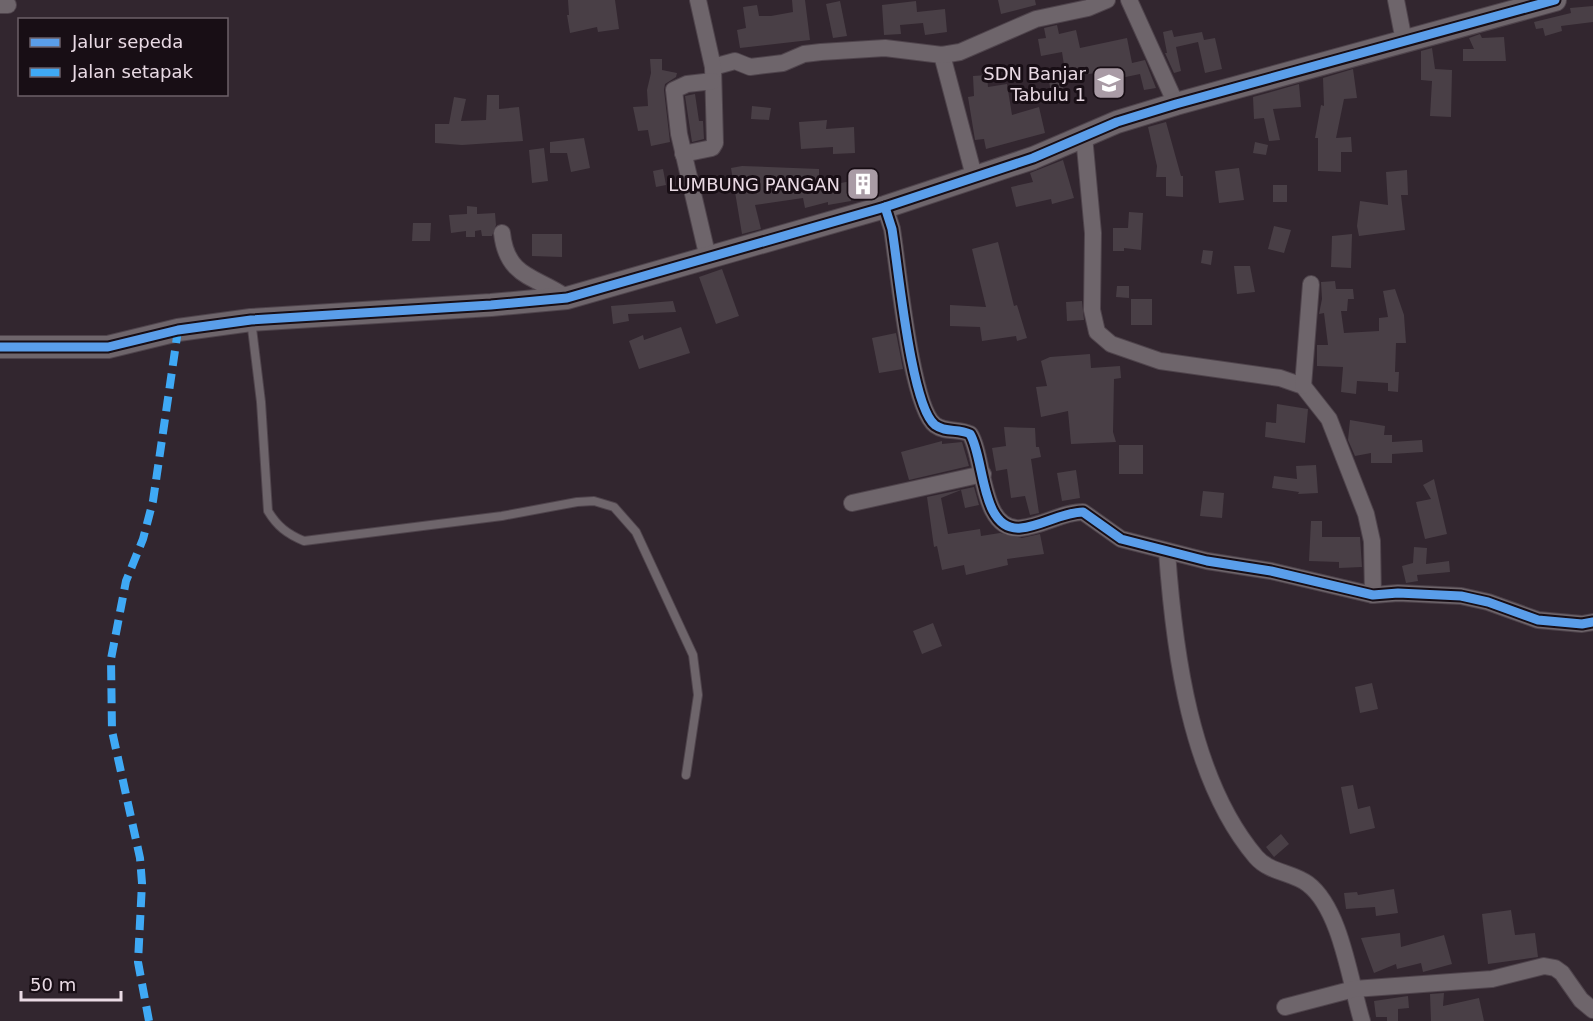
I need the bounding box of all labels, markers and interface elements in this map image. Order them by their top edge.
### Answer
legend [18,18,228,96]
text: Jalur sepeda [71,31,183,52]
text: Jalan setapak [71,61,193,82]
place label: SDN Banjar Tabulu 1 [983,63,1087,105]
school or university icon: SDN Banjar Tabulu 1 [1091,65,1127,101]
building icon: LUMBUNG PANGAN [845,166,881,202]
place label: LUMBUNG PANGAN [668,174,840,195]
scale bar [21,964,122,1002]
text: 50 m [30,974,76,995]

